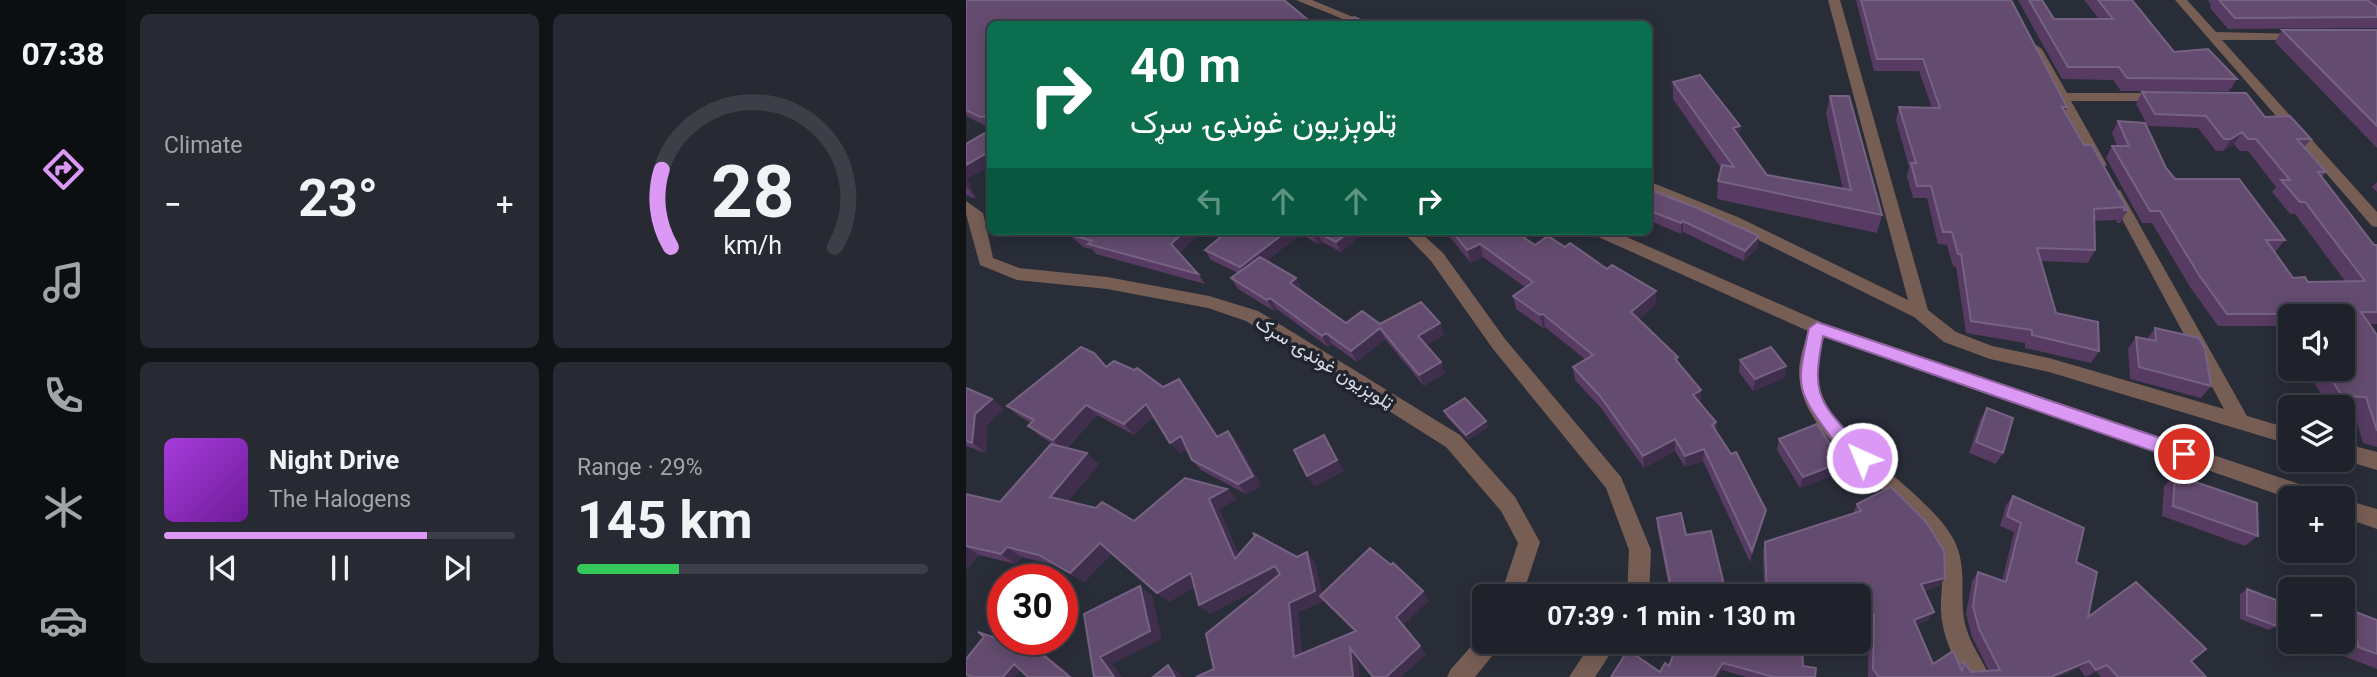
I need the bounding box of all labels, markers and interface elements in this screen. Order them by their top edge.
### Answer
text: 07:38 [22,32,104,82]
text: 40 m [1130,32,1241,108]
icon: right [1015,49,1106,140]
text: ټلوېزيون غونډۍ سړک [1130,100,1397,150]
text: Climate [164,129,243,165]
text: 28 [711,142,794,256]
icon: directions [39,145,88,194]
text: 23° [298,163,378,244]
text: − [164,175,182,234]
text: + [495,175,515,234]
icon: left [1191,182,1229,220]
icon: ahead [1264,182,1302,220]
icon: ahead [1337,182,1375,220]
icon: right [1410,182,1448,220]
text: km/h [723,228,782,267]
icon: music [39,258,88,307]
map controls [2278,304,2355,654]
button: sound [2278,304,2355,381]
street label: ټلوېزيون غونډۍ سړک [1249,310,1399,418]
icon: phone [39,371,88,420]
button: layers [2278,395,2355,472]
position arrow [1825,421,1899,495]
pin [2154,424,2214,484]
icon: arrive [2165,435,2203,473]
text: Night Drive [269,442,399,483]
text: Range · 29% [577,451,703,487]
icon: climate [39,483,88,532]
text: The Halogens [269,483,411,519]
text: 145 km [577,485,752,566]
button: + [2278,486,2355,563]
icon: previous [204,549,242,587]
icon: pause [321,549,359,587]
icon: next [438,549,476,587]
speed limit sign: 30 [987,564,1078,655]
button: − [2278,577,2355,654]
icon: car [39,596,88,645]
text: 07:39 · 1 min · 130 m [1547,598,1796,639]

